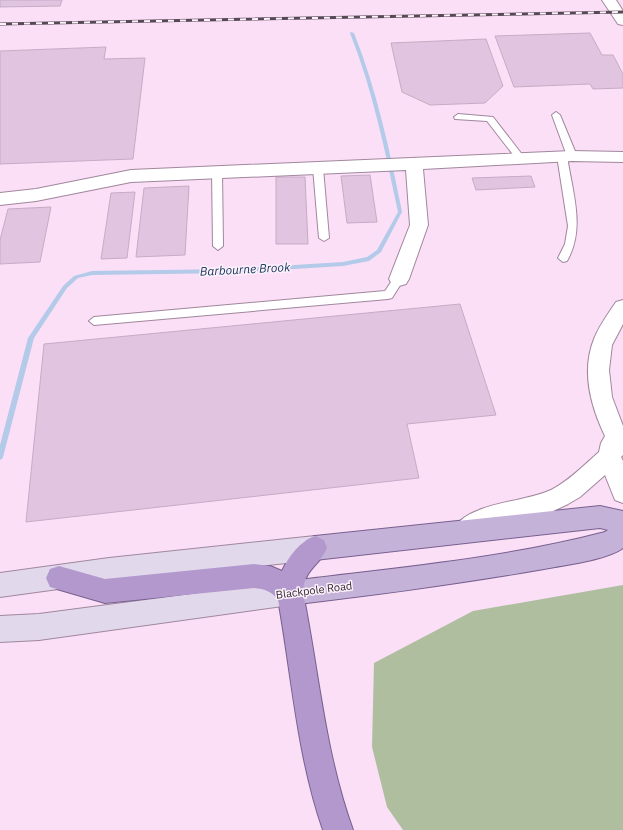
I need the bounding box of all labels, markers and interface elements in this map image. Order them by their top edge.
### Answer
water label: Barbourne Brook [199,259,291,279]
street label: Blackpole Road [275,578,353,602]

